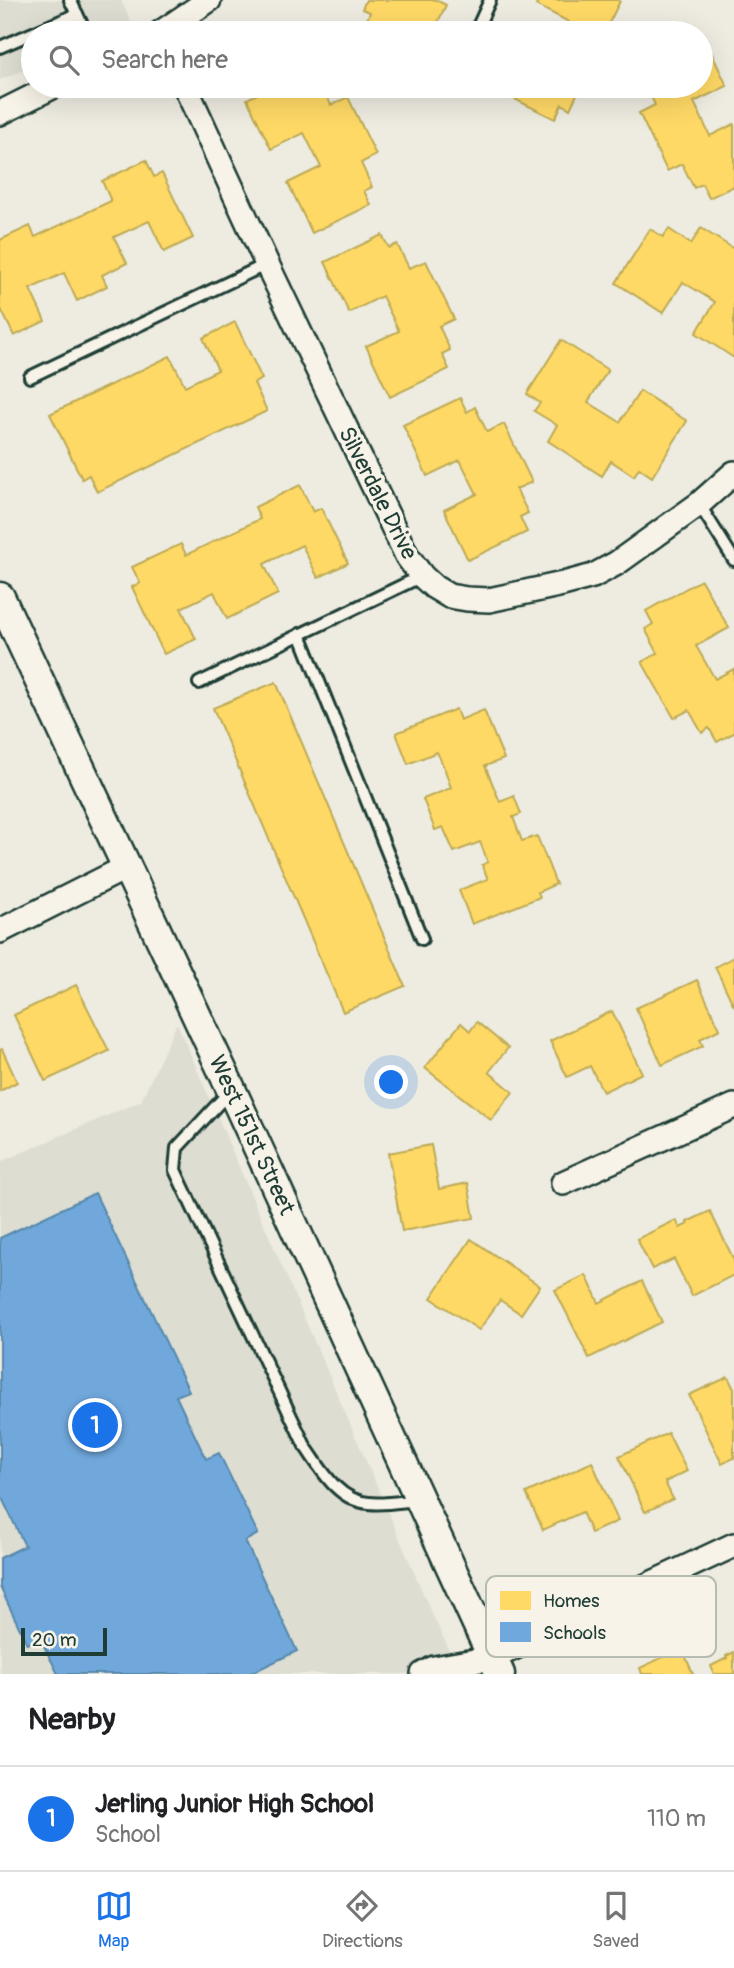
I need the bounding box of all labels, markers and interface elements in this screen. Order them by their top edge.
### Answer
search box [21,21,713,98]
icon: search [45,41,83,79]
text: Search here [101,44,228,76]
street label: Silverdale Drive [332,422,424,565]
street label: West 151st Street [202,1051,302,1220]
your location [374,1065,408,1099]
pin: 1 [72,1399,118,1451]
legend [486,1576,716,1657]
text: Homes [543,1589,600,1613]
text: Schools [543,1621,607,1645]
scale bar [21,1625,107,1657]
text: 20 m [32,1628,77,1652]
text: Nearby [28,1701,115,1738]
text: Jerling Junior High School [95,1788,374,1820]
text: 1 [47,1804,56,1833]
text: 110 m [647,1804,706,1833]
text: School [95,1820,161,1849]
tab: Map [95,1887,133,1953]
tab: Directions [322,1887,403,1953]
tab: Saved [592,1887,639,1953]

